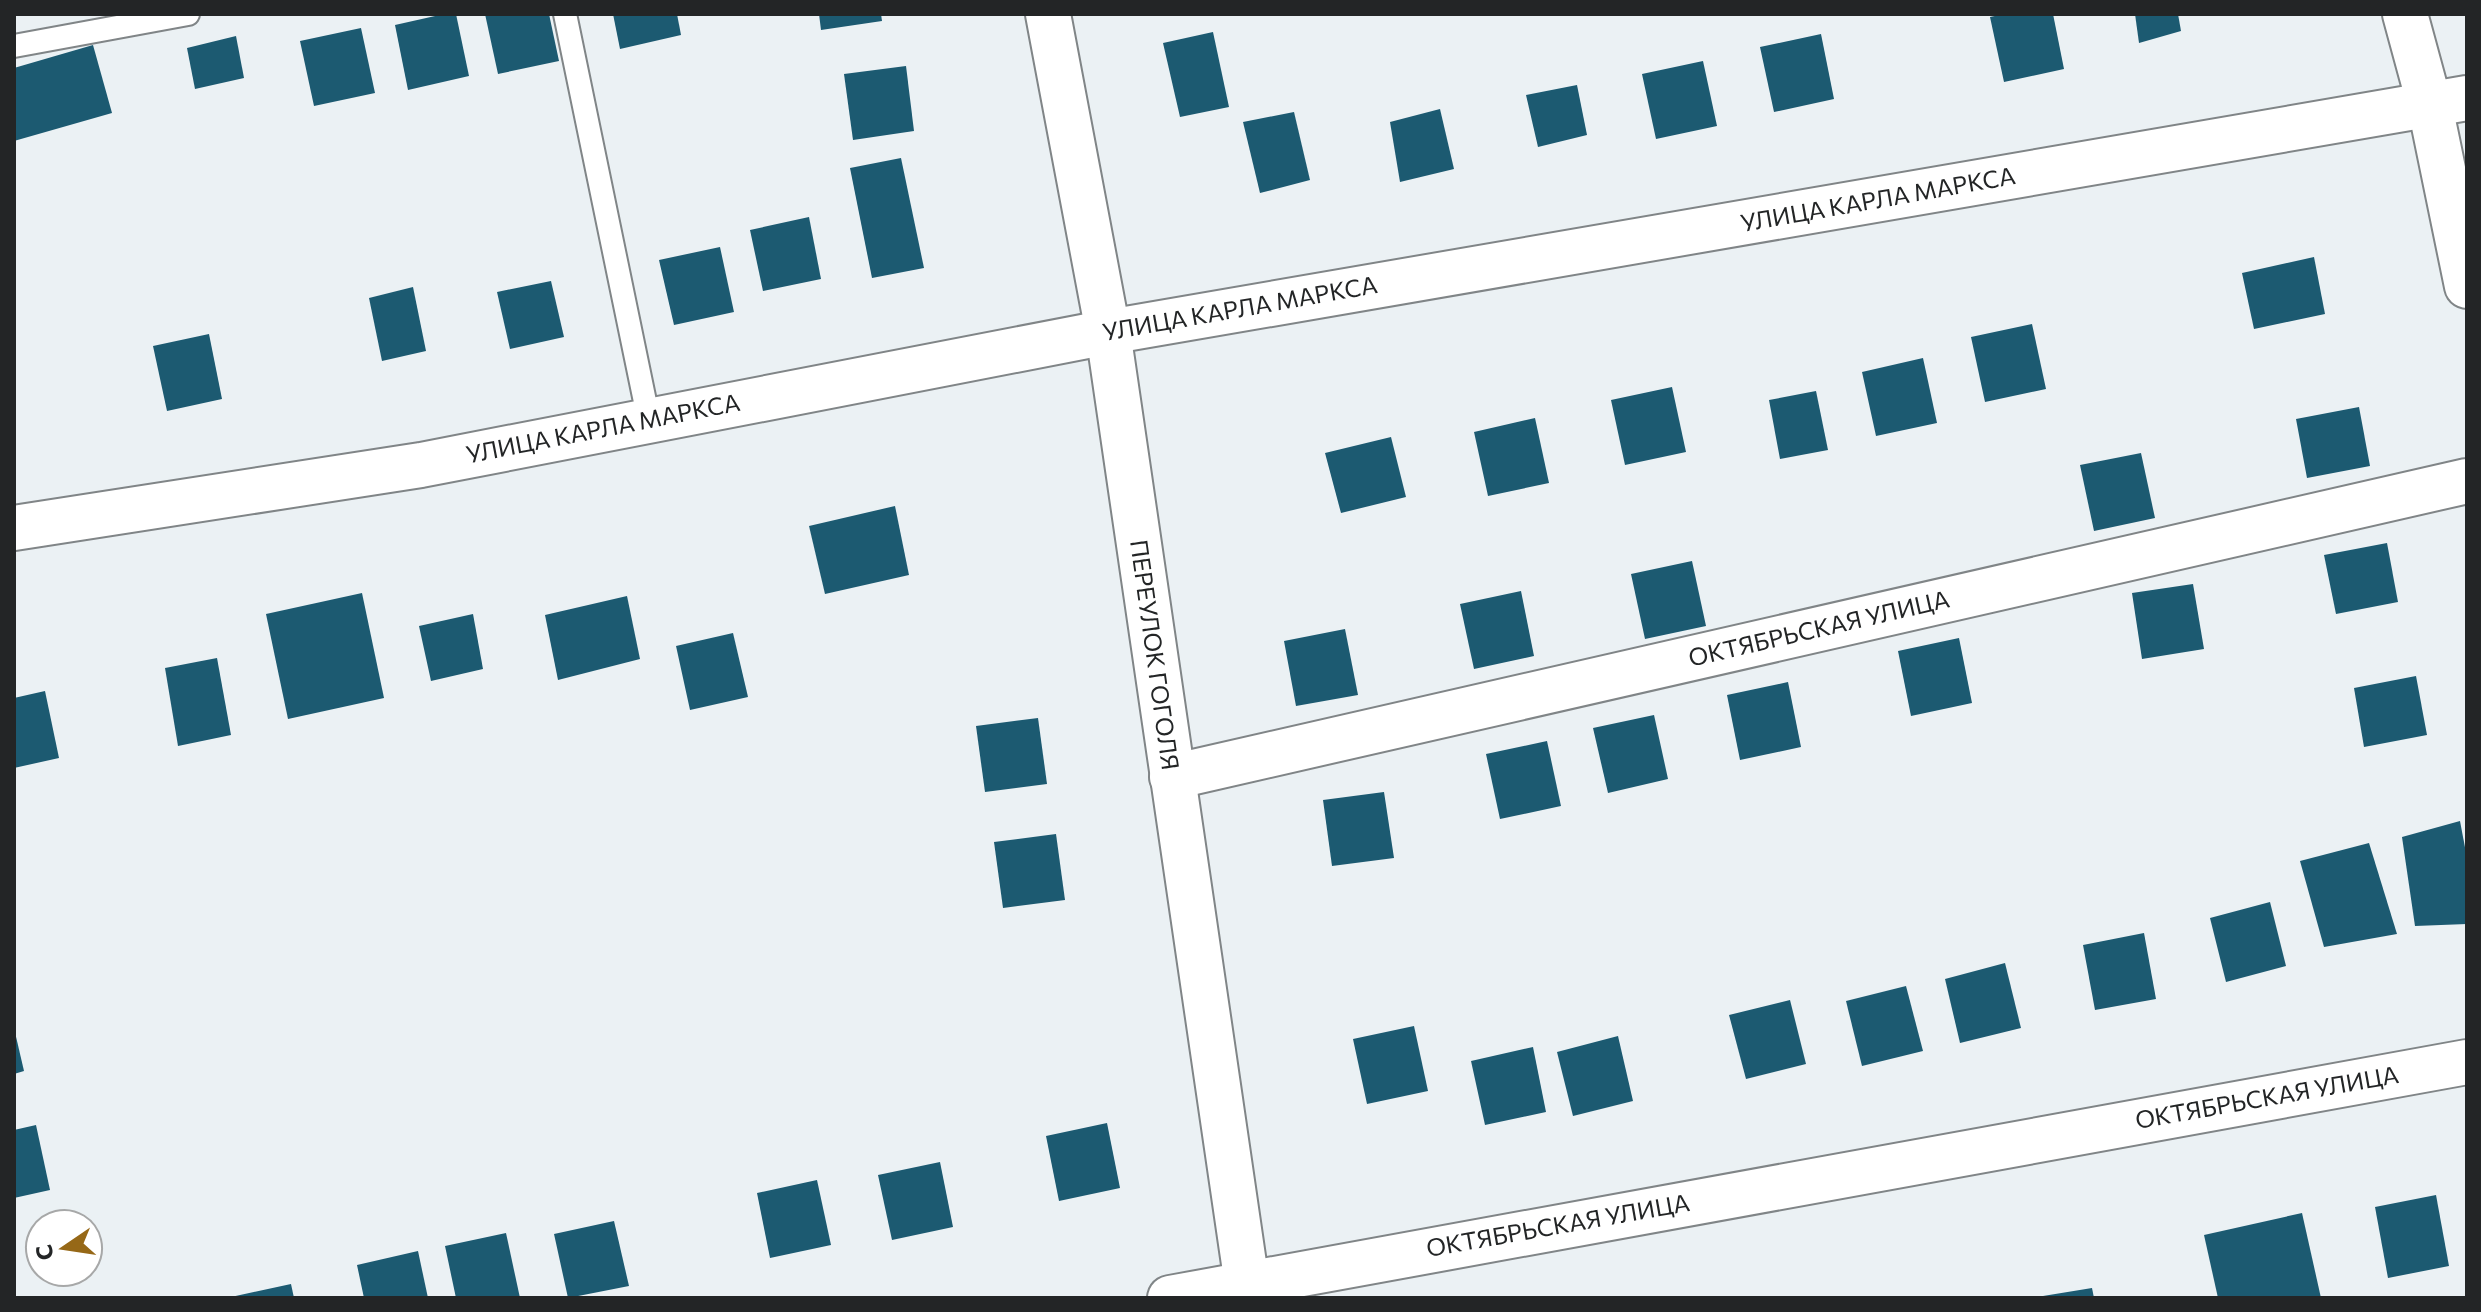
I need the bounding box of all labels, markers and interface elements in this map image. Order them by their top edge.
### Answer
street label: УЛИЦА КАРЛА МАРКСА [1738,160,2017,237]
street label: УЛИЦА КАРЛА МАРКСА [1100,269,1379,346]
street label: УЛИЦА КАРЛА МАРКСА [463,387,742,468]
street label: ПЕРЕУЛОК ГОГОЛЯ [1125,538,1186,772]
street label: ОКТЯБРЬСКАЯ УЛИЦА [1685,583,1952,672]
street label: ОКТЯБРЬСКАЯ УЛИЦА [2133,1059,2401,1134]
street label: ОКТЯБРЬСКАЯ УЛИЦА [1424,1187,1692,1262]
north arrow [24,1208,104,1288]
text: С [29,1242,59,1263]

